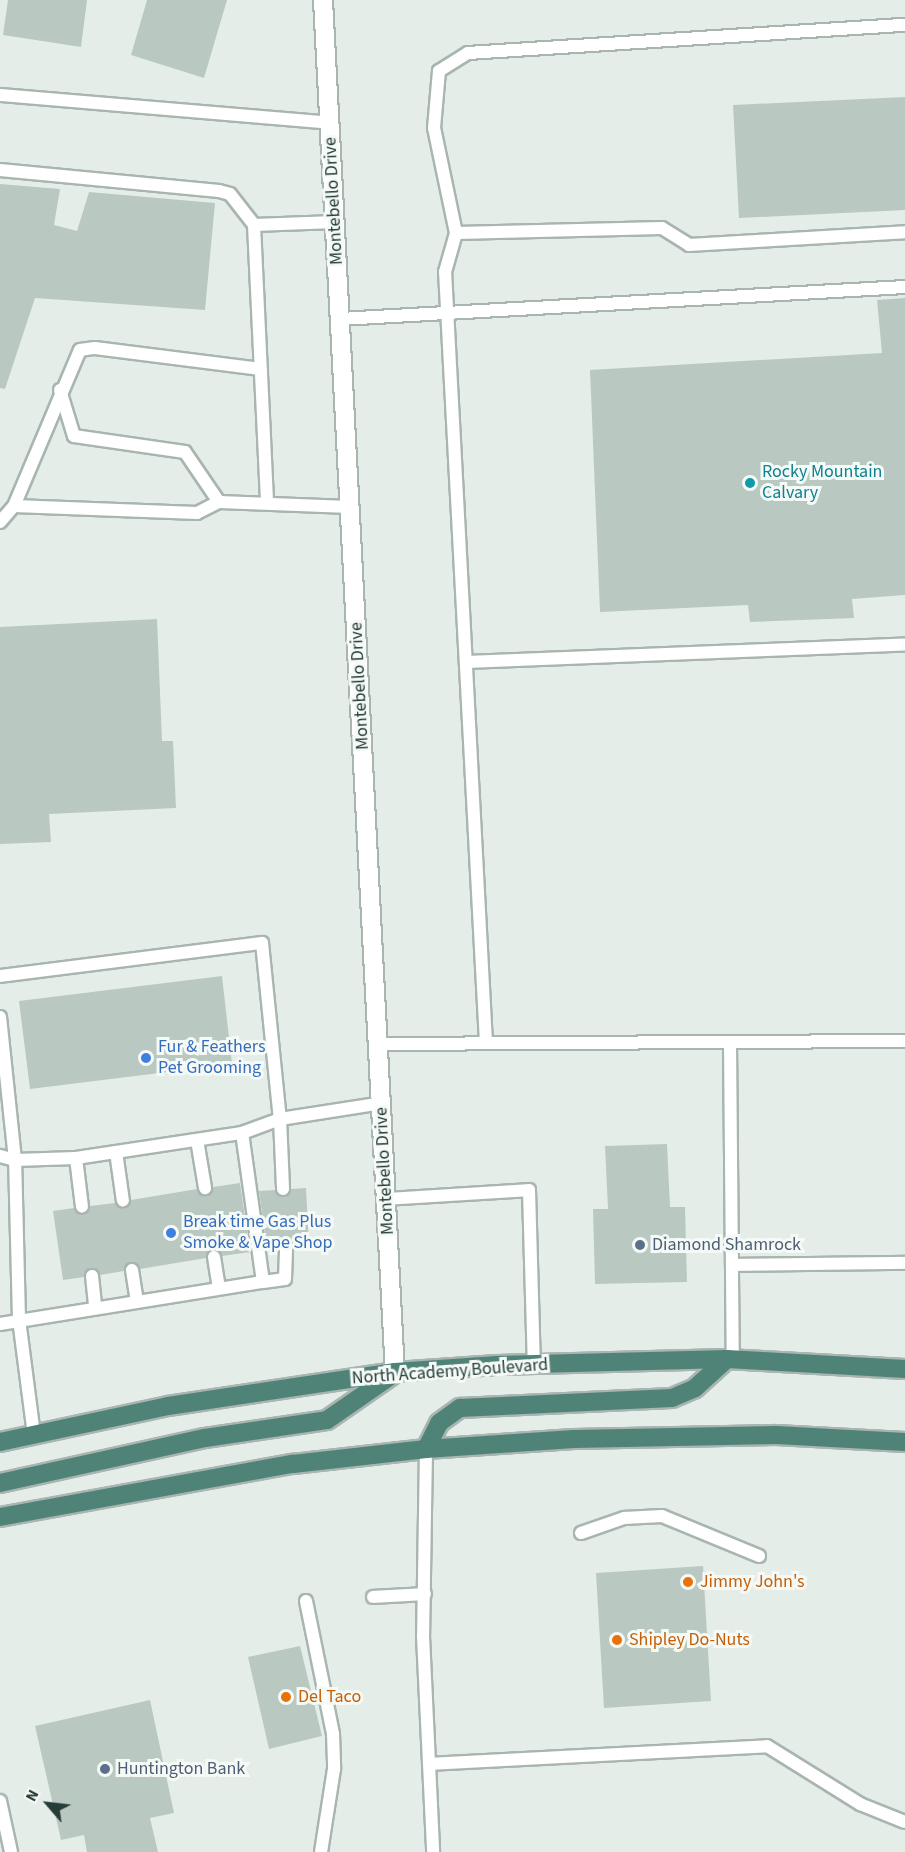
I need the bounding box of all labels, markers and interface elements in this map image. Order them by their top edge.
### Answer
street label: Montebello Drive [320,137,348,265]
place label: Rocky Mountain Calvary [762,462,882,504]
marker: Rocky Mountain Calvary [743,476,757,490]
street label: Montebello Drive [346,622,374,750]
place label: Fur & Feathers Pet Grooming [158,1037,265,1080]
marker: Fur & Feathers Pet Grooming [139,1051,153,1065]
street label: Montebello Drive [371,1107,399,1235]
place label: Break time Gas Plus Smoke & Vape Shop [183,1212,333,1254]
marker: Break time Gas Plus Smoke & Vape Shop [164,1226,178,1240]
place label: Diamond Shamrock [652,1234,801,1256]
marker: Diamond Shamrock [633,1238,647,1252]
street label: North Academy Boulevard [351,1354,549,1390]
place label: Jimmy John's [700,1571,805,1593]
marker: Jimmy John's [681,1575,695,1589]
place label: Shipley Do-Nuts [629,1629,750,1651]
marker: Shipley Do-Nuts [610,1633,624,1647]
place label: Del Taco [298,1686,361,1708]
marker: Del Taco [279,1690,293,1704]
place label: Huntington Bank [117,1758,245,1780]
marker: Huntington Bank [98,1762,112,1776]
north arrow [18,1774,78,1834]
text: N [20,1786,44,1805]

